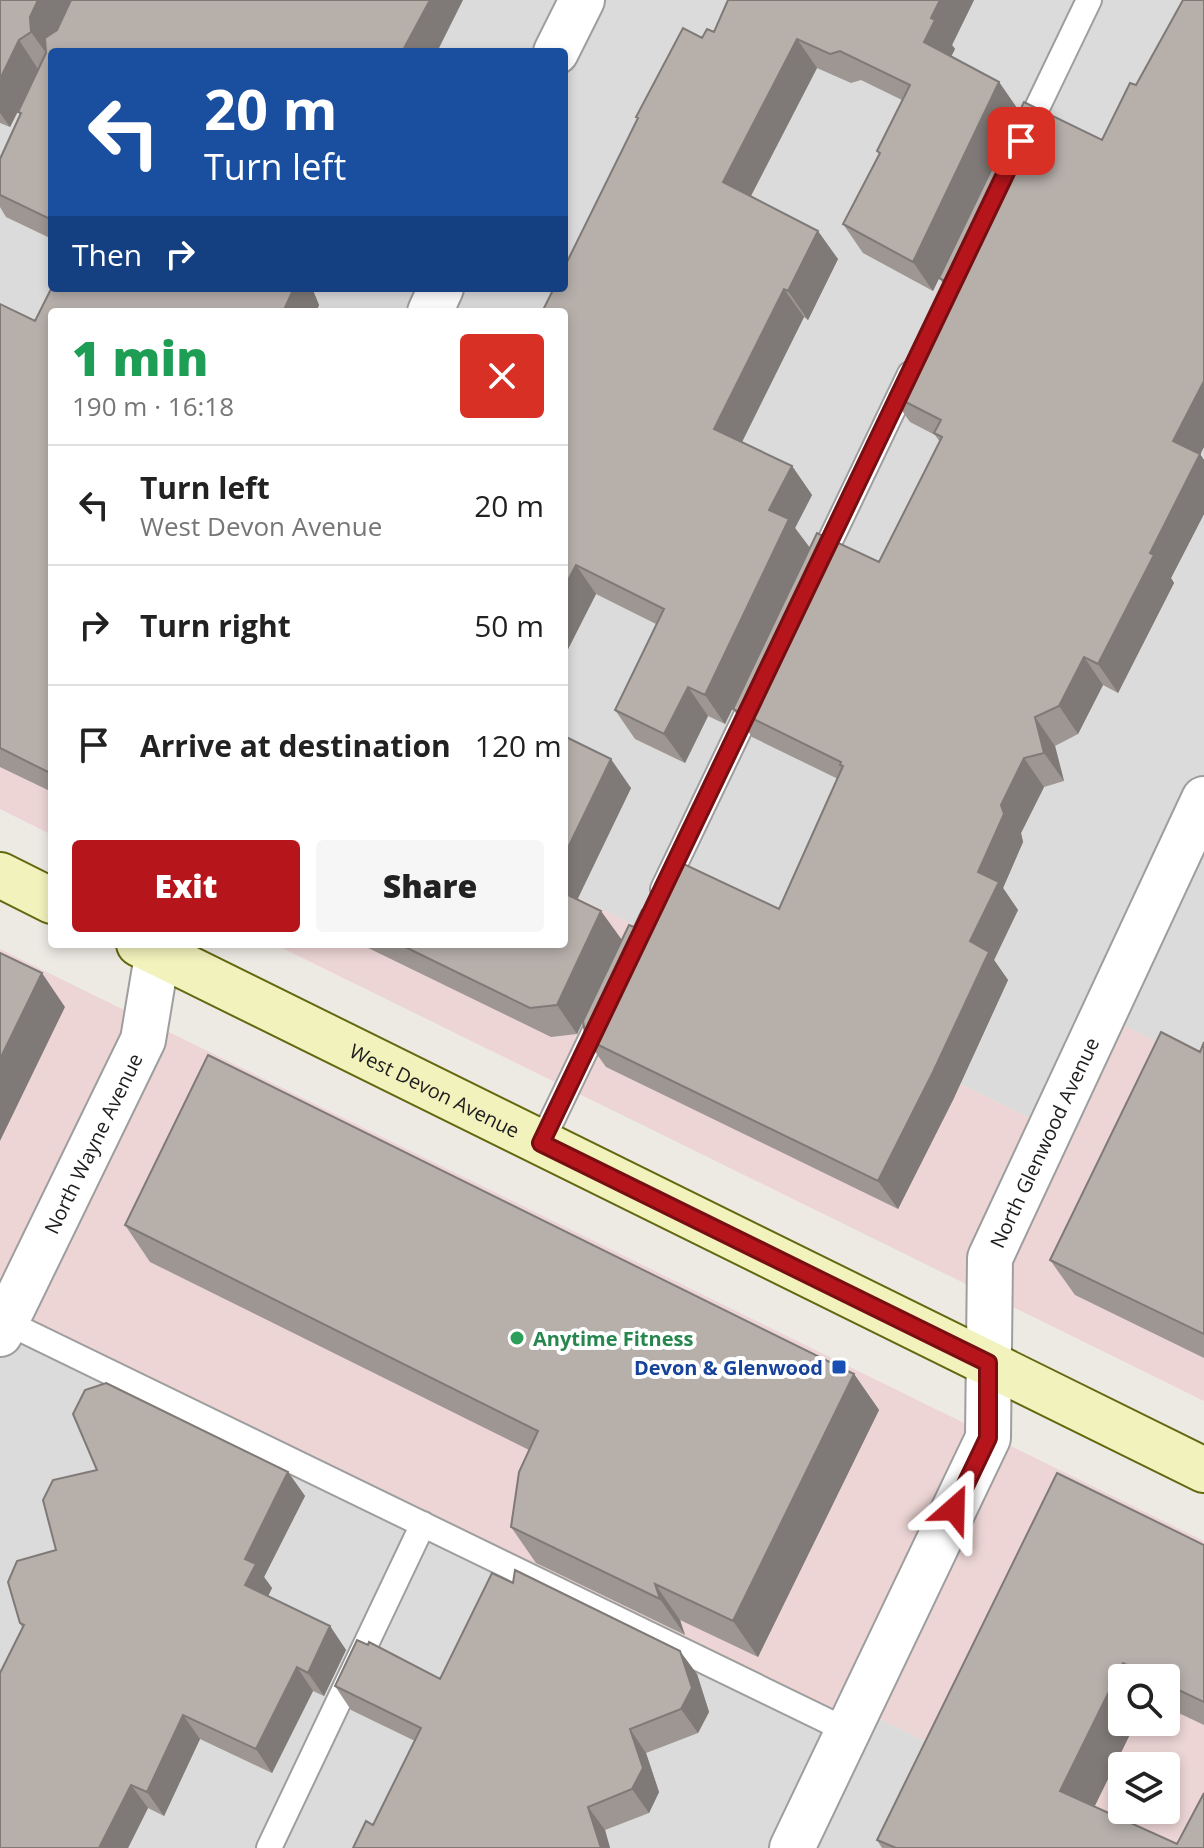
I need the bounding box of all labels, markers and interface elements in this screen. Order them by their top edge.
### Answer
text: 20 m [204,70,338,146]
icon: left [72,80,176,184]
pin [987,107,1055,175]
icon: arrive [999,119,1043,163]
text: Turn left [204,142,346,191]
icon: right [158,232,202,276]
text: Then [72,234,142,275]
text: 1 min [72,325,208,390]
button: close [460,334,544,418]
text: 190 m · 16:18 [72,388,234,424]
text: Turn left [140,467,270,508]
icon: left [72,483,116,527]
text: 20 m [474,485,544,526]
text: West Devon Avenue [140,508,382,544]
icon: right [72,603,116,647]
text: Turn right [140,605,291,646]
text: 50 m [474,605,544,646]
icon: arrive [72,723,116,767]
text: Arrive at destination [140,725,451,766]
text: 120 m [475,725,562,766]
button: Exit [72,840,300,932]
button: Share [316,840,544,932]
street label: North Glenwood Avenue [983,1033,1105,1252]
street label: West Devon Avenue [345,1037,524,1144]
street label: North Wayne Avenue [37,1048,148,1238]
place label: Anytime Fitness [533,1325,693,1352]
marker: Anytime Fitness [508,1329,526,1347]
place label: Devon & Glenwood [634,1354,823,1381]
marker: Devon & Glenwood [830,1358,848,1376]
position arrow [912,1467,996,1551]
map controls [1108,1664,1180,1824]
button: search [1108,1664,1180,1736]
button: layers [1108,1752,1180,1824]

